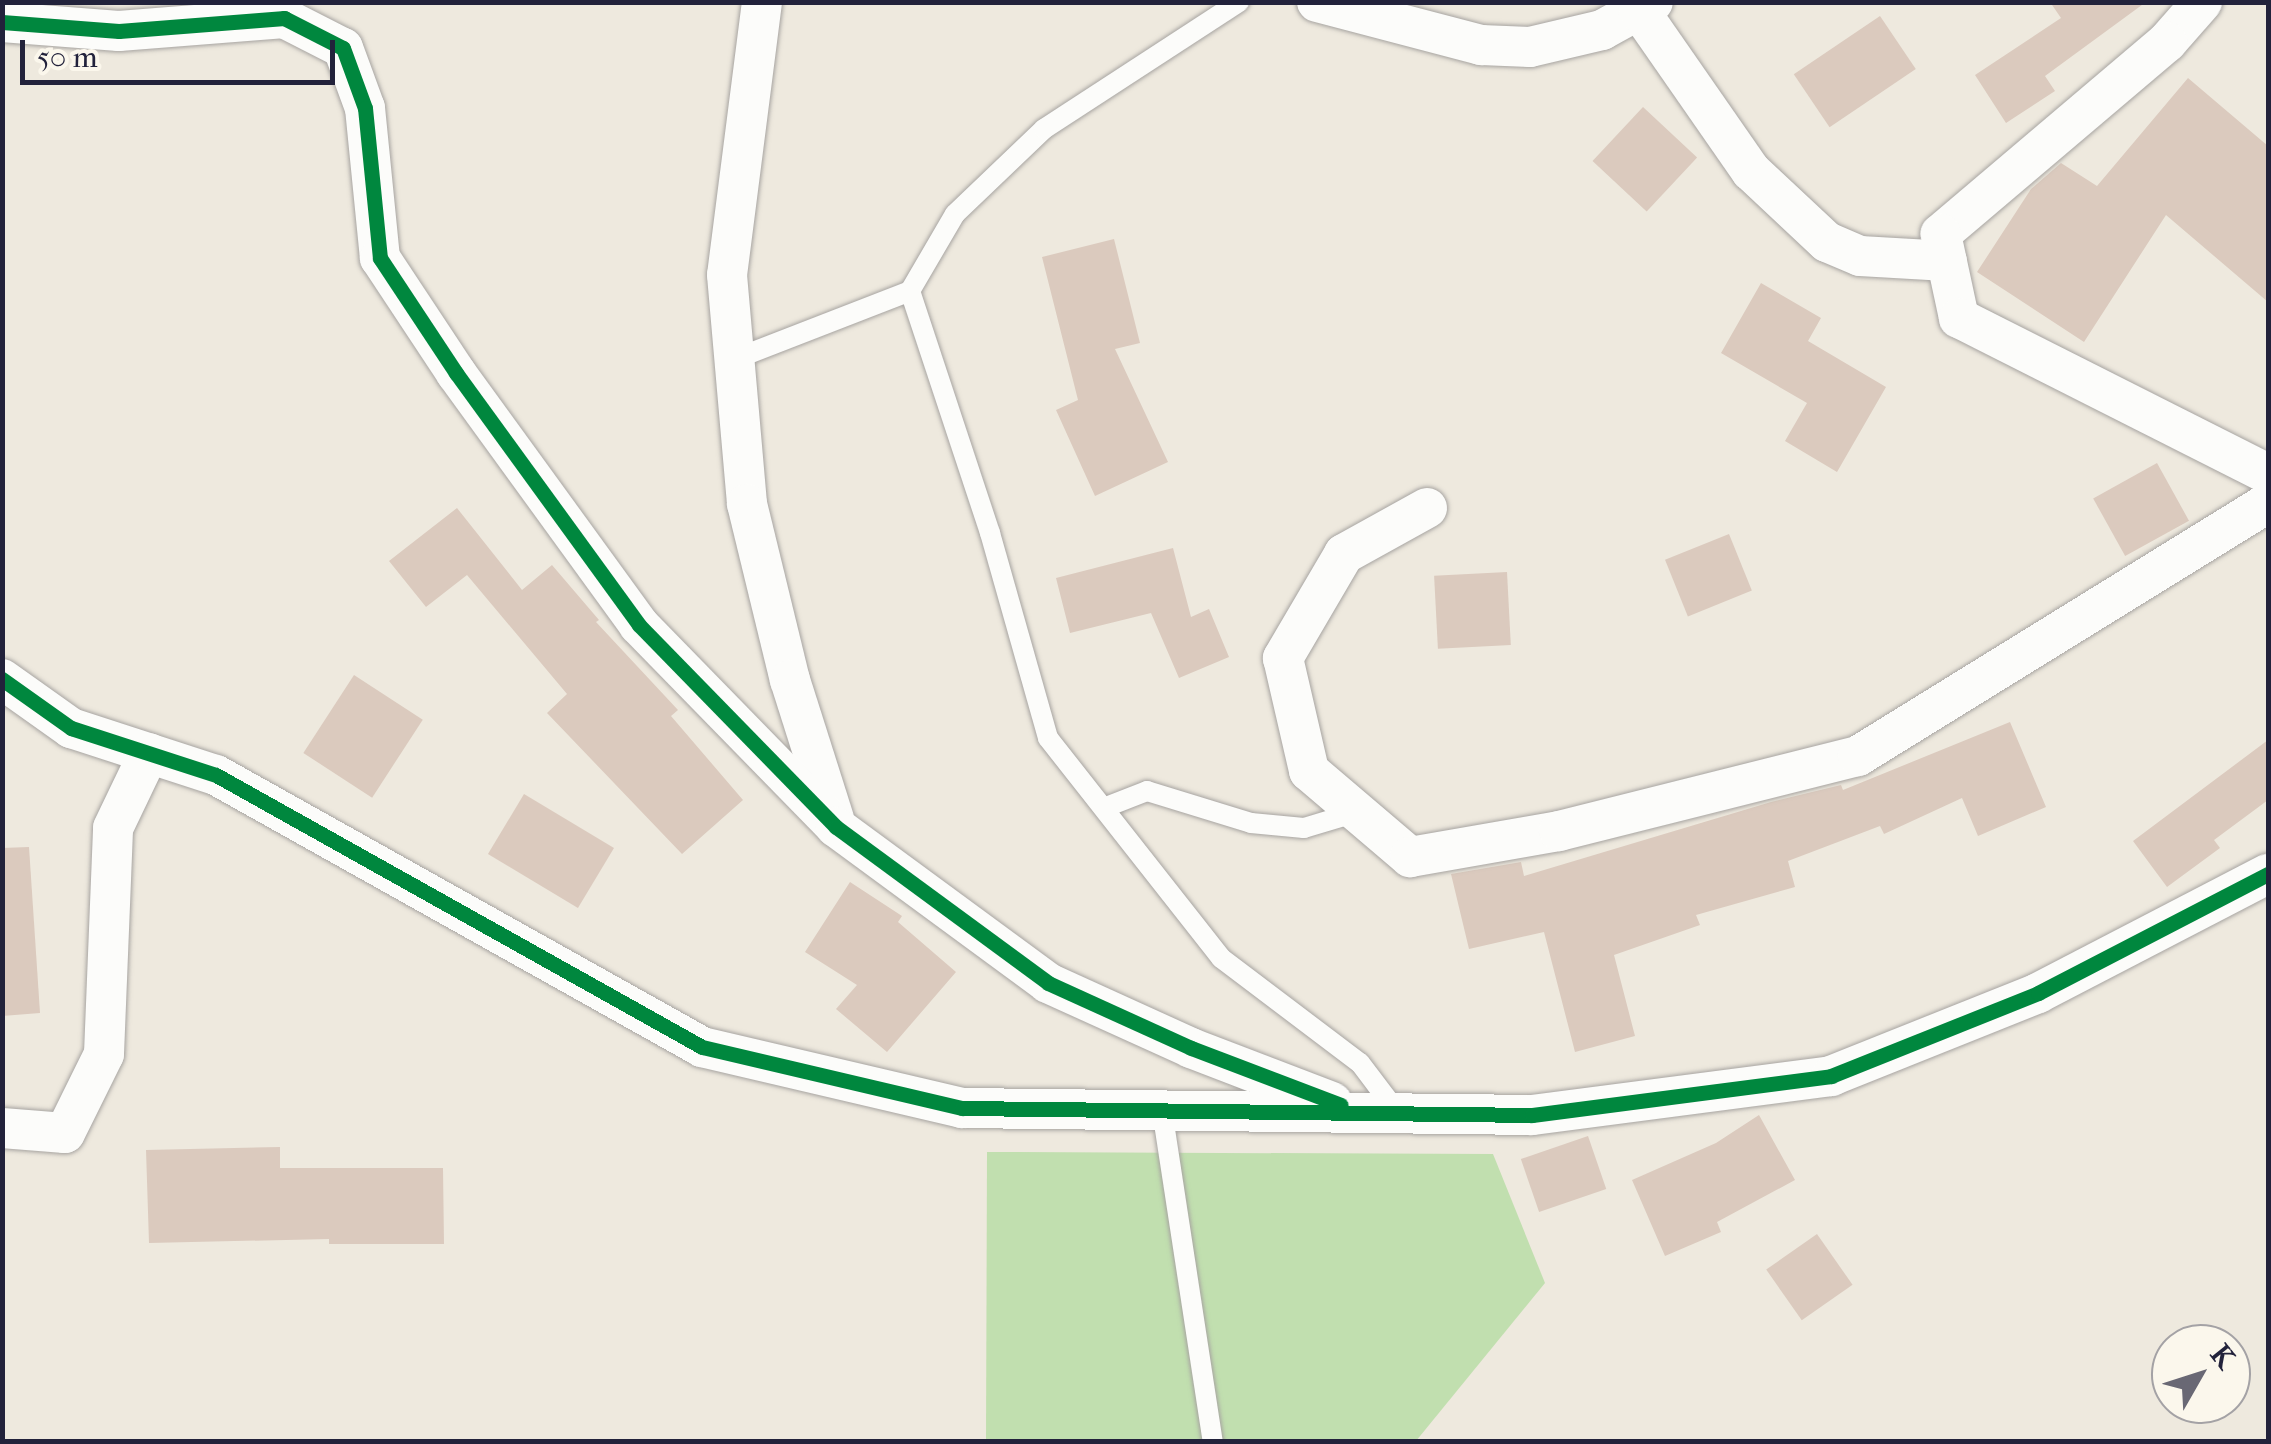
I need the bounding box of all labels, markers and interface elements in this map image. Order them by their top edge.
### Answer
scale bar [25,20,340,82]
text: 50 m [37,40,98,75]
north arrow [2151,1324,2251,1424]
text: K [2204,1338,2242,1374]

